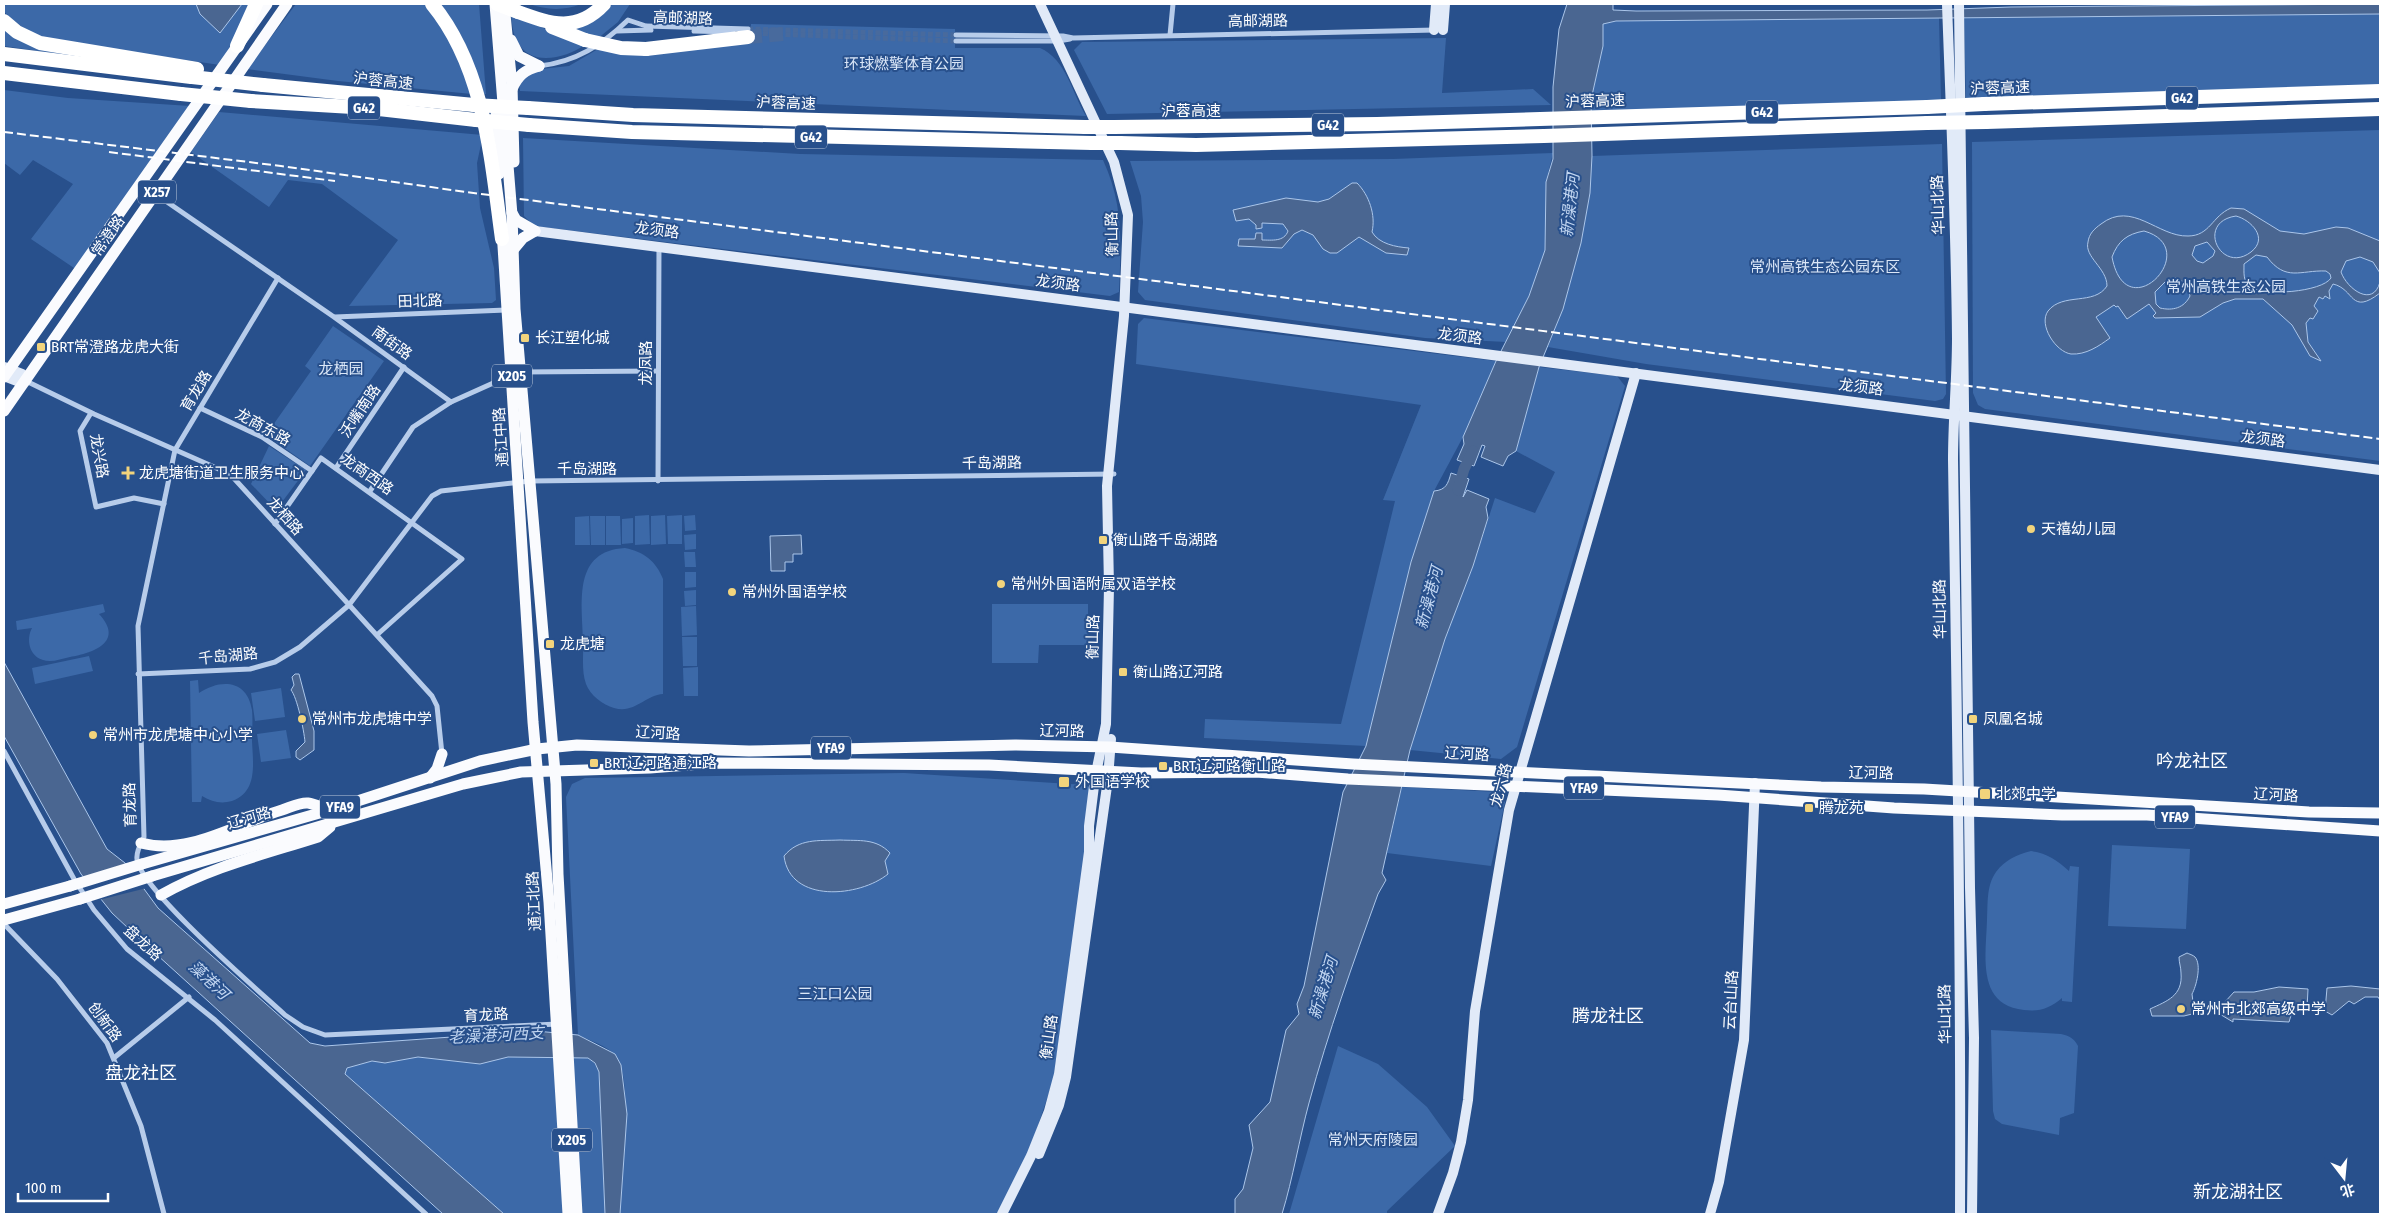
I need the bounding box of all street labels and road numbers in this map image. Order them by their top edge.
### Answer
street label: 高邮湖路 [653,8,713,28]
street label: 高邮湖路 [1228,11,1288,31]
street label: 沪蓉高速 [352,69,414,93]
street label: 沪蓉高速 [1970,78,2030,98]
road number: G42 [2166,86,2198,110]
street label: 沪蓉高速 [1565,91,1625,111]
street label: 沪蓉高速 [756,93,816,113]
road number: G42 [348,96,380,120]
road number: G42 [1746,100,1778,124]
street label: 沪蓉高速 [1161,102,1221,120]
road number: G42 [1312,114,1344,136]
road number: G42 [795,125,827,148]
street label: 华山北路 [1928,175,1948,235]
road number: X257 [138,180,176,203]
street label: 衡山路 [1103,211,1121,257]
street label: 常澄路 [88,212,128,260]
street label: 龙须路 [634,218,680,242]
street label: 龙须路 [1035,271,1081,295]
street label: 田北路 [397,291,443,311]
street label: 南街路 [369,322,415,364]
street label: 龙须路 [1437,324,1483,348]
street label: 龙凤路 [637,340,655,386]
road number: X205 [492,364,532,388]
street label: 育龙路 [177,367,215,415]
street label: 龙须路 [1838,375,1884,399]
street label: 沃嘴南路 [336,381,384,441]
street label: 龙商东路 [232,405,294,449]
street label: 通江中路 [490,406,512,468]
street label: 龙须路 [2240,427,2286,451]
street label: 龙兴路 [86,432,112,480]
street label: 龙商西路 [337,449,397,499]
street label: 千岛湖路 [962,453,1022,473]
street label: 千岛湖路 [557,460,617,478]
street label: 龙栖路 [263,493,307,539]
street label: 华山北路 [1930,579,1950,639]
street label: 衡山路 [1084,614,1102,660]
street label: 千岛湖路 [197,644,259,668]
street label: 辽河路 [1039,722,1085,740]
street label: 辽河路 [635,723,681,743]
road number: YFA9 [811,736,851,760]
street label: 辽河路 [1444,744,1490,764]
street label: 龙六路 [1486,761,1516,809]
street label: 辽河路 [1848,764,1894,782]
road number: YFA9 [1564,776,1604,800]
street label: 育龙路 [120,782,140,828]
street label: 辽河路 [2253,785,2299,805]
road number: YFA9 [320,796,360,819]
street label: 辽河路 [225,803,273,833]
road number: YFA9 [2155,806,2195,829]
street label: 通江北路 [523,871,545,931]
street label: 盘龙路 [120,921,166,965]
street label: 云台山路 [1720,970,1742,1030]
street label: 华山北路 [1935,984,1955,1044]
street label: 创新路 [84,999,126,1045]
street label: 育龙路 [463,1005,509,1025]
street label: 衡山路 [1037,1013,1061,1061]
road number: X205 [552,1128,592,1152]

